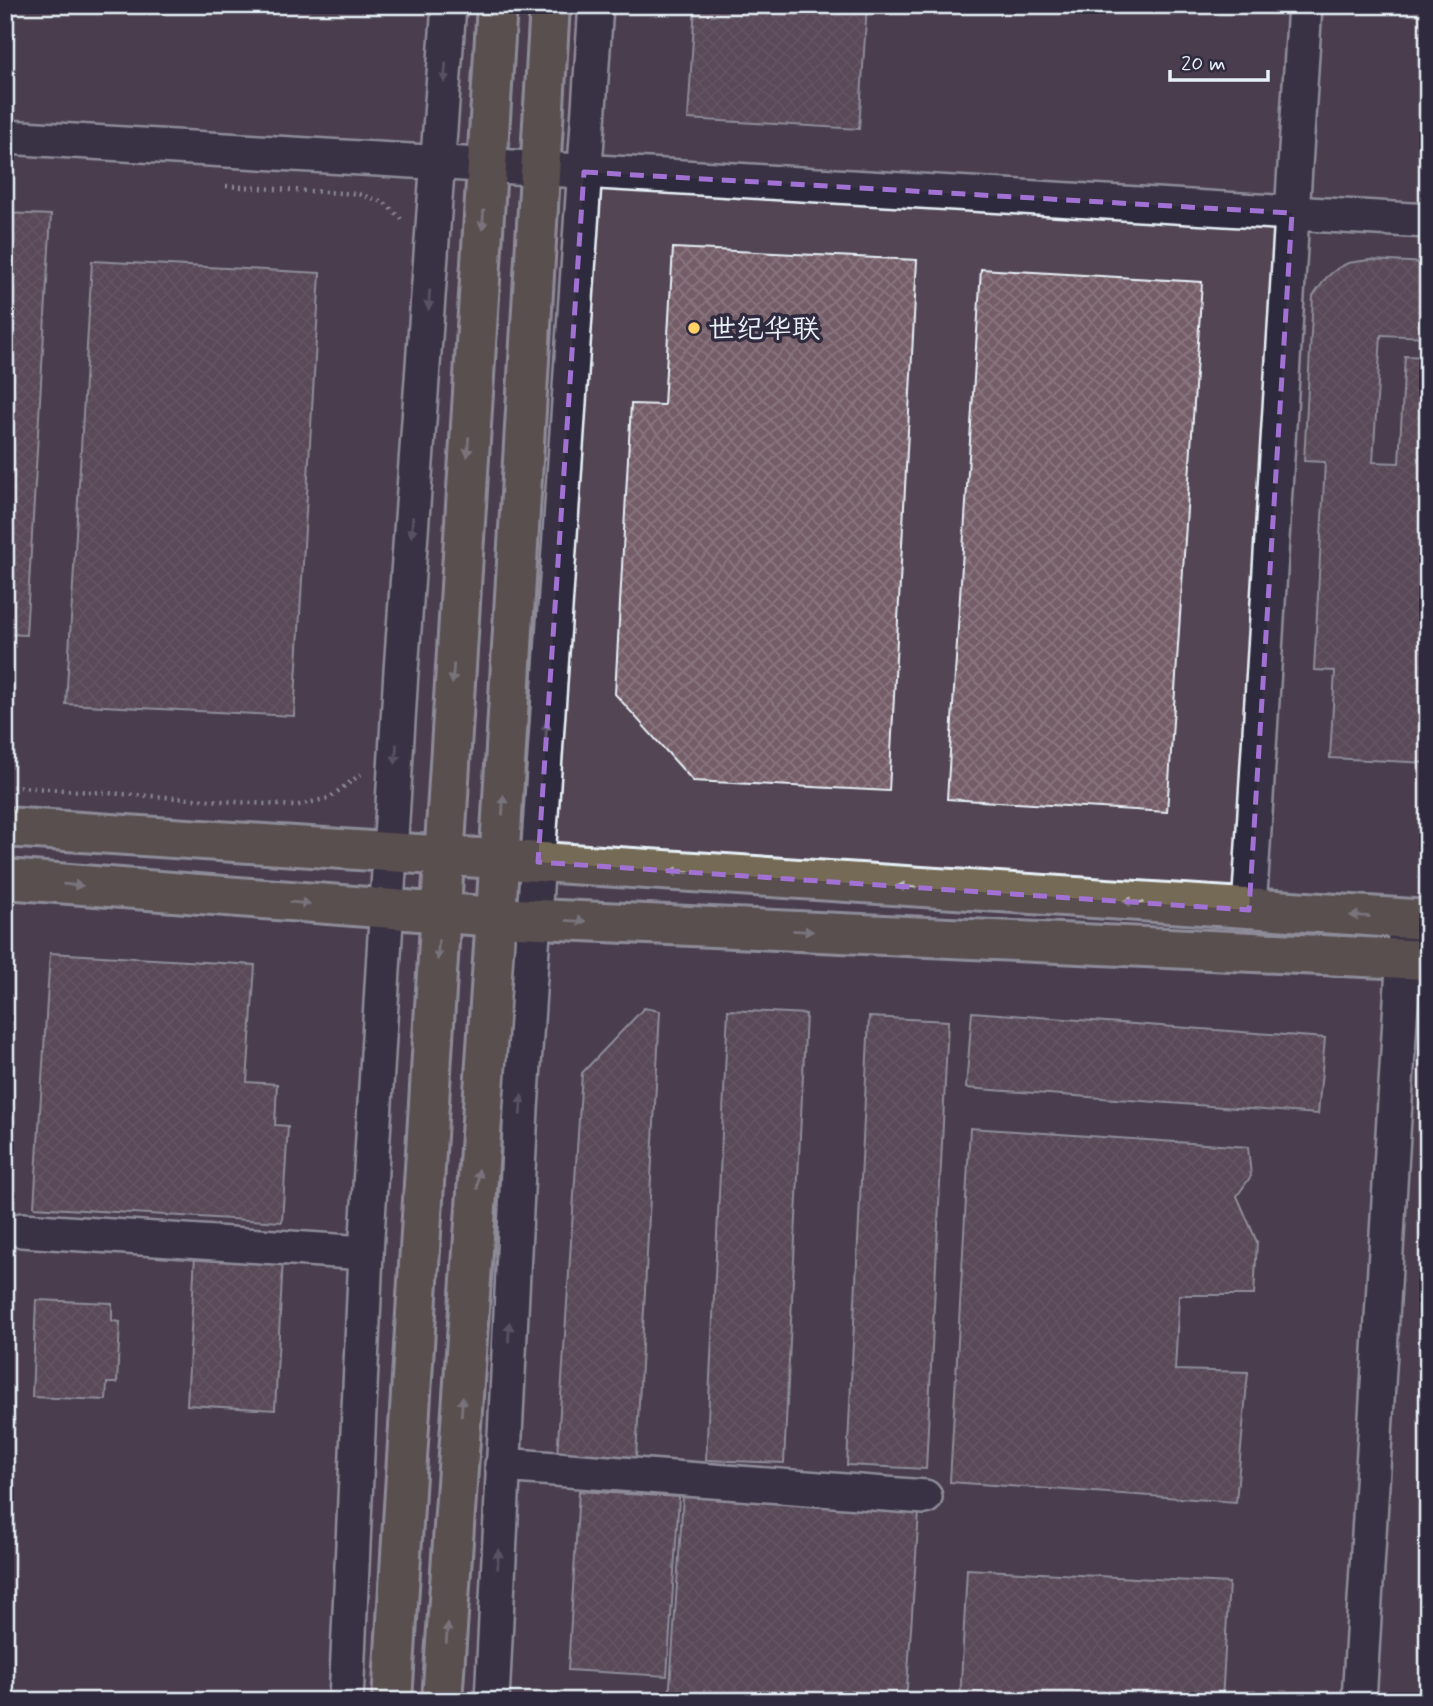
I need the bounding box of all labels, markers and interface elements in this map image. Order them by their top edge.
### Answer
scale bar [1170,38,1268,82]
text: 20 m [1181,50,1226,78]
one-way arrow [439,63,450,85]
one-way arrow [477,209,488,231]
one-way arrow [423,289,434,311]
place label: 世纪华联 [708,312,820,349]
marker: 世纪华联 [686,320,702,336]
one-way arrow [462,436,473,458]
one-way arrow [406,516,417,538]
one-way arrow [448,663,459,685]
one-way arrow [541,720,552,742]
one-way arrow [390,743,401,765]
one-way arrow [498,794,509,816]
one-way arrow [667,866,689,877]
one-way arrow [63,880,85,891]
one-way arrow [894,881,916,892]
one-way arrow [1121,896,1143,907]
one-way arrow [289,897,311,908]
one-way arrow [1348,910,1370,921]
one-way arrow [565,916,587,927]
one-way arrow [792,926,814,937]
one-way arrow [432,939,443,961]
one-way arrow [516,1093,527,1115]
one-way arrow [473,1168,484,1190]
one-way arrow [504,1321,515,1343]
one-way arrow [457,1394,468,1416]
one-way arrow [493,1548,504,1570]
one-way arrow [441,1621,452,1643]

